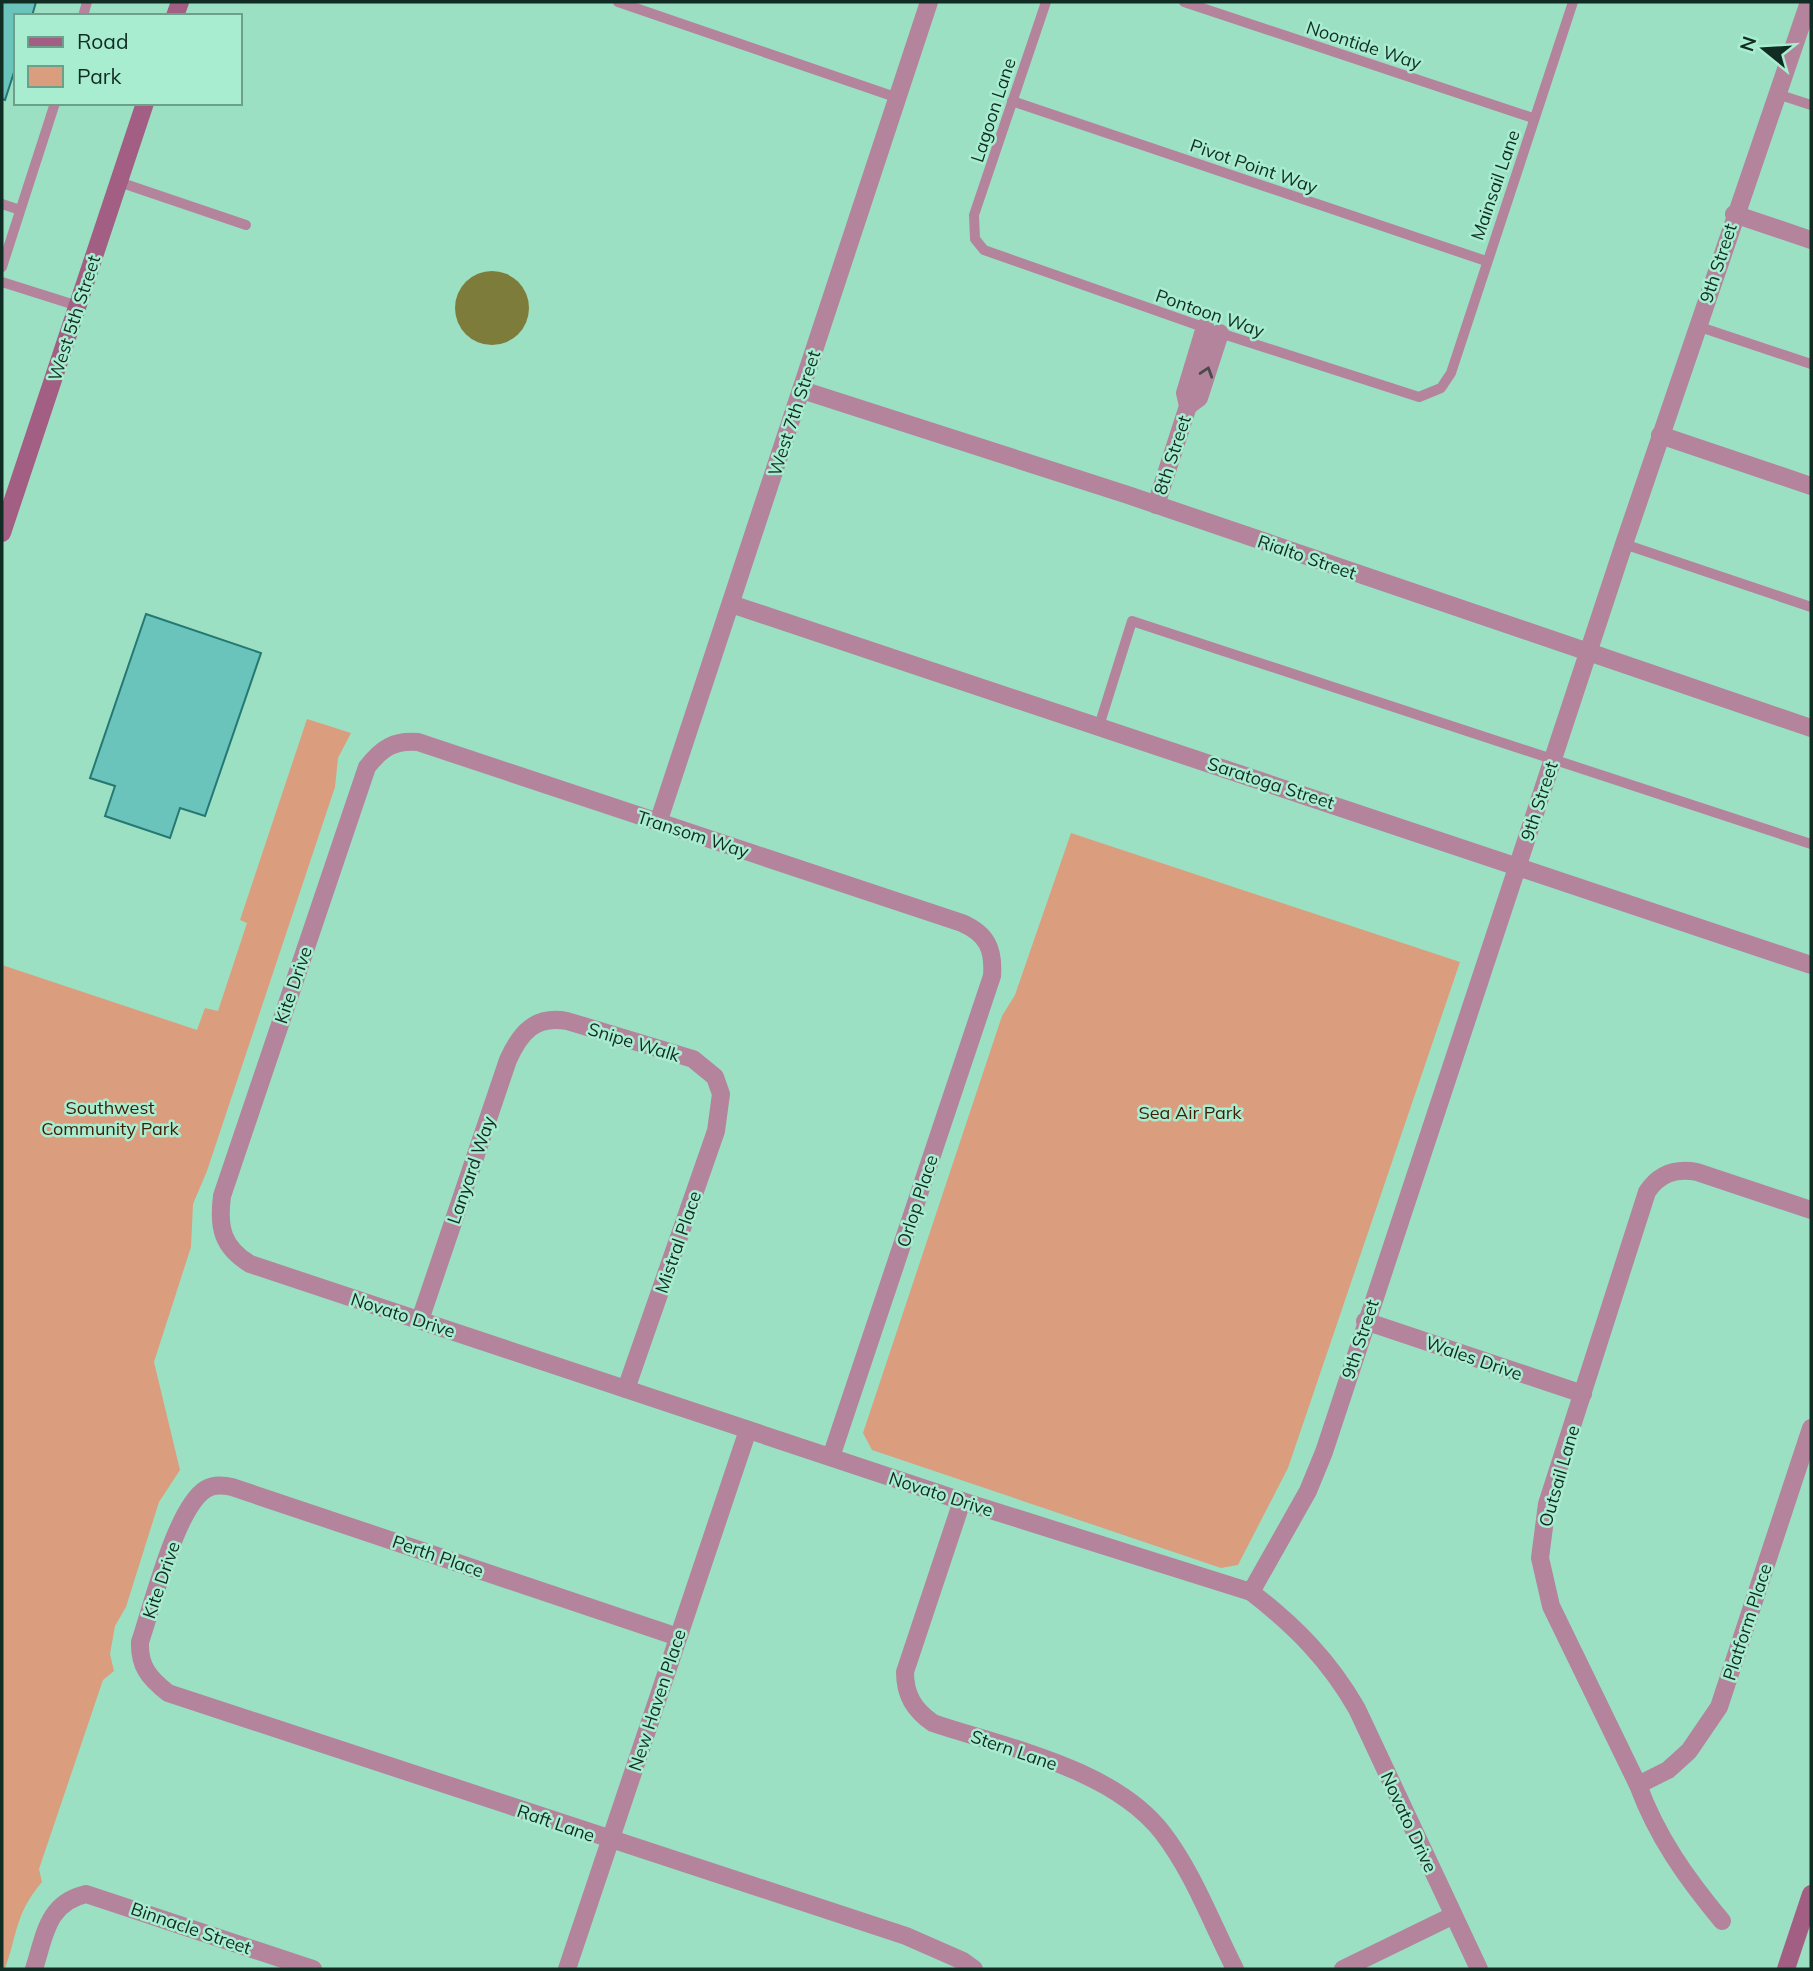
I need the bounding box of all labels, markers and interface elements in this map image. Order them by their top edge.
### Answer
legend [14,14,242,105]
north arrow [1729,14,1799,84]
street label: Noontide Way [1304,16,1425,75]
text: Road [77,28,128,54]
text: N [1734,33,1761,54]
street label: Lagoon Lane [965,55,1021,165]
text: Park [77,63,121,89]
street label: Mainsail Lane [1465,127,1525,243]
street label: Pivot Point Way [1187,133,1321,199]
street label: 9th Street [1694,220,1742,306]
street label: West 5th Street [43,252,105,384]
street label: Pontoon Way [1153,284,1268,342]
street label: West 7th Street [763,347,825,479]
one-way arrow [1199,366,1213,378]
street label: 8th Street [1148,412,1196,498]
street label: Rialto Street [1255,529,1359,585]
street label: Saratoga Street [1205,752,1337,814]
street label: 9th Street [1515,758,1563,844]
street label: Transom Way [634,805,752,863]
street label: Kite Drive [269,943,317,1027]
street label: Snipe Walk [585,1017,683,1067]
park label: Southwest Community Park [41,1096,179,1140]
park label: Sea Air Park [1138,1101,1242,1124]
street label: Lanyard Way [442,1113,500,1227]
street label: Orlop Place [891,1152,943,1250]
street label: Mistral Place [650,1188,706,1296]
street label: Novato Drive [348,1287,458,1343]
street label: 9th Street [1336,1296,1384,1382]
street label: Wales Drive [1423,1331,1525,1385]
street label: Outsail Lane [1534,1423,1584,1529]
street label: Novato Drive [886,1466,996,1522]
street label: Perth Place [389,1530,487,1582]
street label: Kite Drive [137,1538,185,1622]
street label: Platform Place [1717,1561,1777,1683]
street label: New Haven Place [623,1626,691,1774]
street label: Stern Lane [968,1724,1060,1776]
street label: Novato Drive [1376,1768,1442,1876]
street label: Raft Lane [514,1799,598,1847]
street label: Binnacle Street [128,1897,254,1959]

